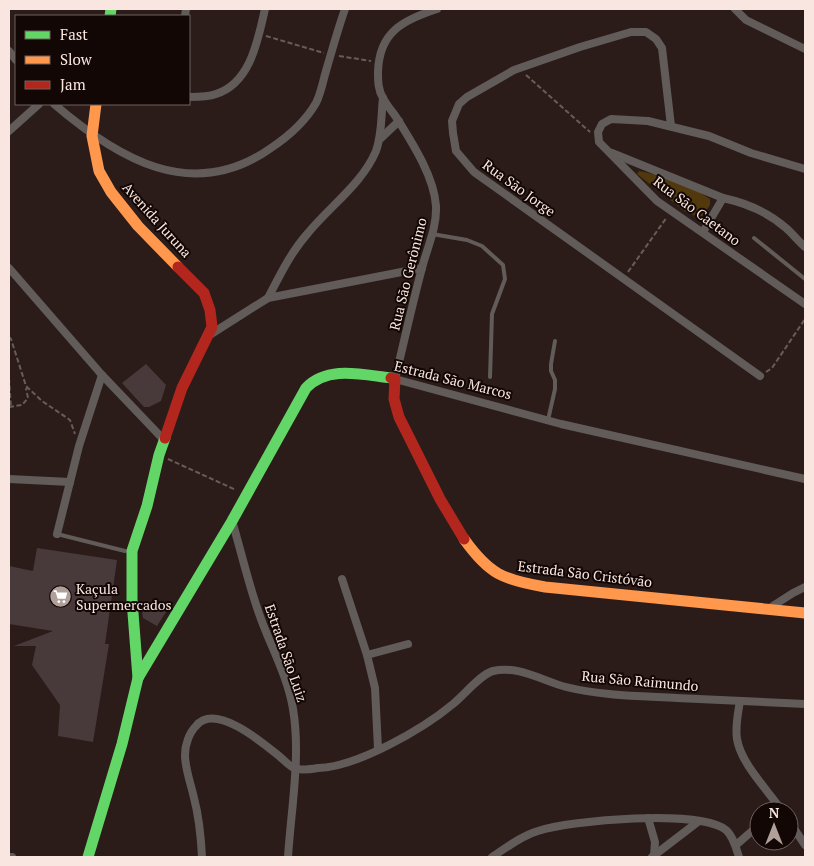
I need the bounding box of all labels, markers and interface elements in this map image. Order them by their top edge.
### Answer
legend [15,15,190,105]
text: Fast [60,24,88,44]
text: Slow [60,49,93,69]
text: Jam [60,74,86,94]
street label: Rua São Jorge [479,155,559,220]
street label: Rua São Caetano [650,172,745,250]
street label: Avenida Juruna [119,178,196,261]
street label: Rua São Gerônimo [384,215,431,332]
street label: Estrada São Marcos [392,356,514,403]
street label: Estrada São Cristóvão [517,556,654,591]
place label: Kaçula Supermercados [76,579,172,614]
supermarket icon: Kaçula Supermercados [48,585,72,609]
street label: Estrada São Luiz [261,601,312,705]
street label: Rua São Raimundo [581,666,700,695]
north arrow [749,801,799,851]
text: N [769,803,780,822]

